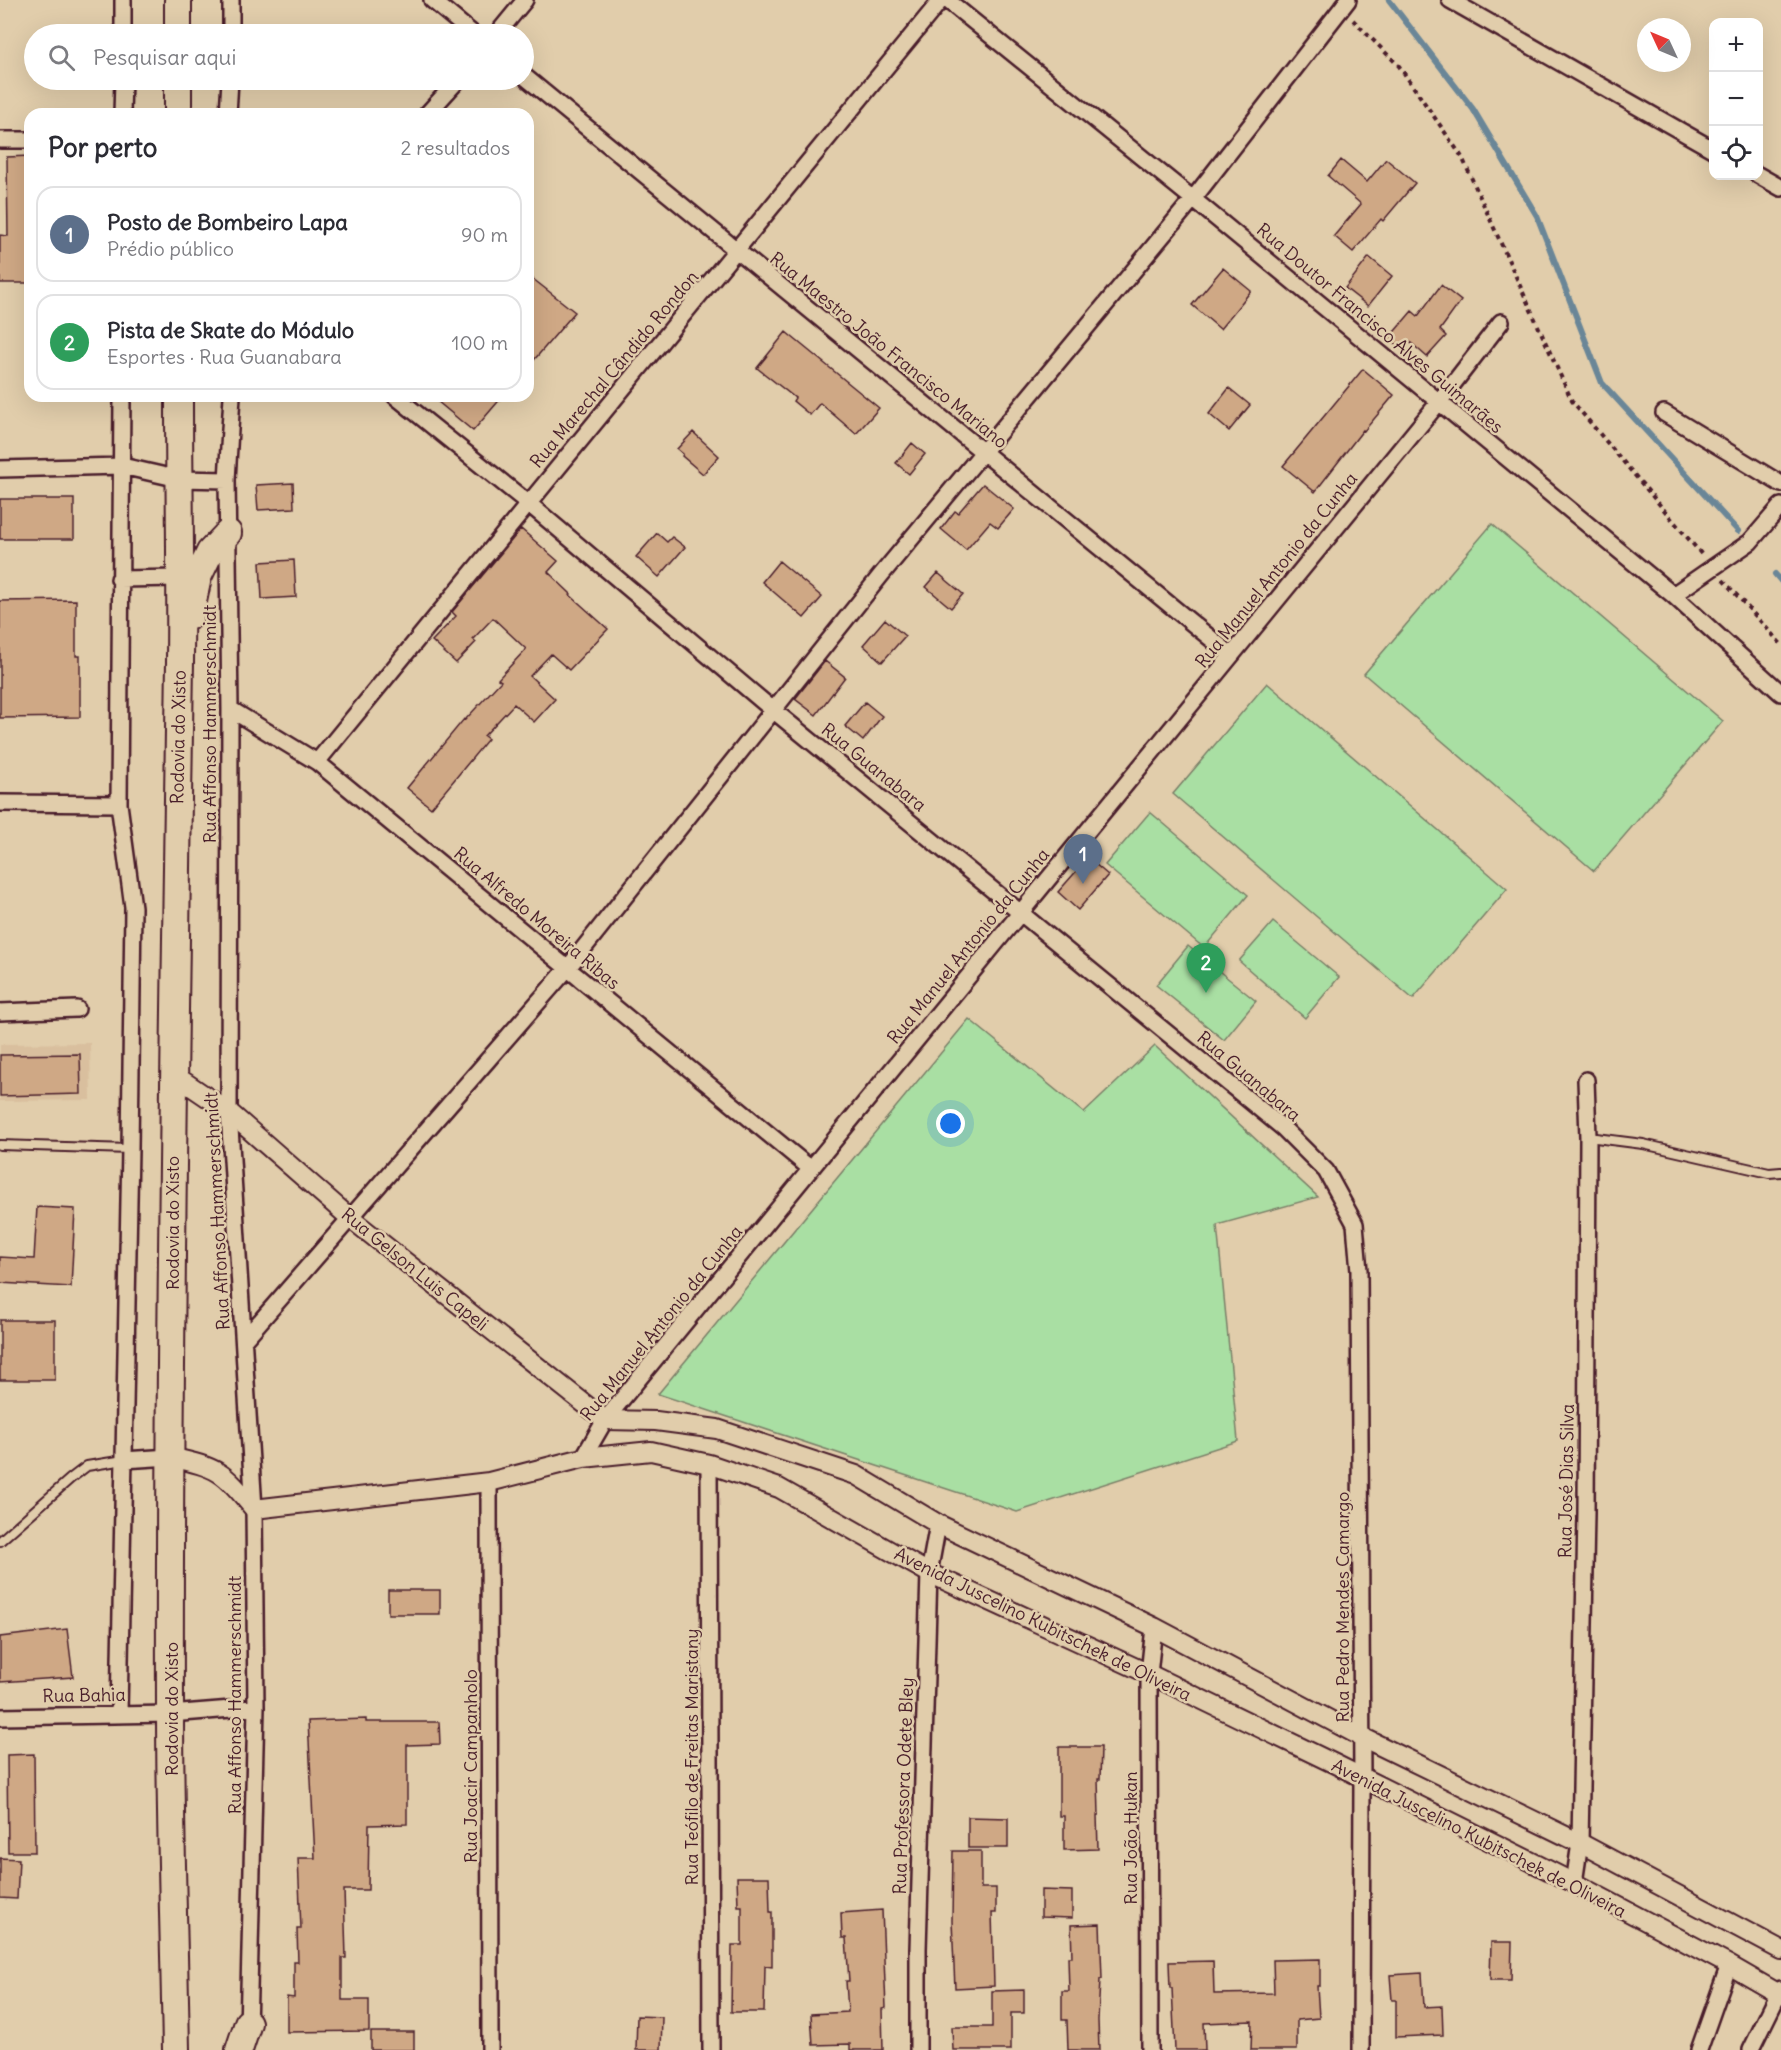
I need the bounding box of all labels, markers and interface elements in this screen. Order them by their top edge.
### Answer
north arrow [1637,18,1691,72]
map controls [1709,18,1763,180]
button: + [1709,18,1763,72]
search box [24,24,534,90]
icon: search [45,41,78,74]
text: Pesquisar aqui [93,43,236,71]
button: − [1709,72,1763,126]
button: locate [1709,126,1763,180]
text: Por perto [48,131,157,164]
text: 2 resultados [401,135,510,160]
text: Posto de Bombeiro Lapa [107,208,348,236]
street label: Rua Doutor Francisco Alves Guimarães [1252,218,1508,438]
text: 1 [66,222,73,247]
text: 90 m [461,222,508,247]
text: Prédio público [107,236,234,261]
street label: Rua Maestro João Francisco Mariano [765,247,1013,453]
street label: Rua Marechal Cândido Rondon [525,266,703,472]
text: Pista de Skate do Módulo [107,316,354,344]
text: 2 [64,330,75,355]
text: 100 m [451,330,508,355]
text: Esportes · Rua Guanabara [107,344,342,369]
street label: Rua Manuel Antonio da Cunha [1190,468,1362,672]
street label: Rua Affonso Hammerschmidt [198,605,221,843]
street label: Rodovia do Xisto [165,670,191,804]
street label: Rua Guanabara [817,718,931,816]
pin: 1 [1064,834,1102,884]
street label: Rua Alfredo Moreira Ribas [449,842,625,994]
street label: Rua Manuel Antonio da Cunha [882,844,1054,1048]
pin: 2 [1186,944,1226,993]
street label: Rua Guanabara [1192,1026,1306,1126]
street label: Rua Affonso Hammerschmidt [199,1091,235,1331]
your location [936,1109,965,1138]
street label: Rodovia do Xisto [161,1156,184,1290]
street label: Rua Gelson Luis Capeli [337,1203,493,1335]
street label: Rua Manuel Antonio da Cunha [575,1221,747,1425]
street label: Rua José Dias Silva [1553,1404,1579,1558]
street label: Rua Pedro Mendes Camargo [1331,1492,1354,1722]
street label: Avenida Juscelino Kubitschek de Oliveira [891,1542,1195,1706]
street label: Rua Affonso Hammerschmidt [223,1576,246,1814]
street label: Rua Teófilo de Freitas Maristany [680,1628,703,1886]
street label: Rodovia do Xisto [160,1642,183,1776]
street label: Rua Joacir Campanholo [459,1669,482,1863]
street label: Rua Professora Odete Bley [888,1677,918,1895]
street label: Rua Bahia [42,1683,126,1707]
street label: Avenida Juscelino Kubitschek de Oliveira [1328,1753,1630,1923]
street label: Rua João Hukan [1119,1771,1142,1905]

